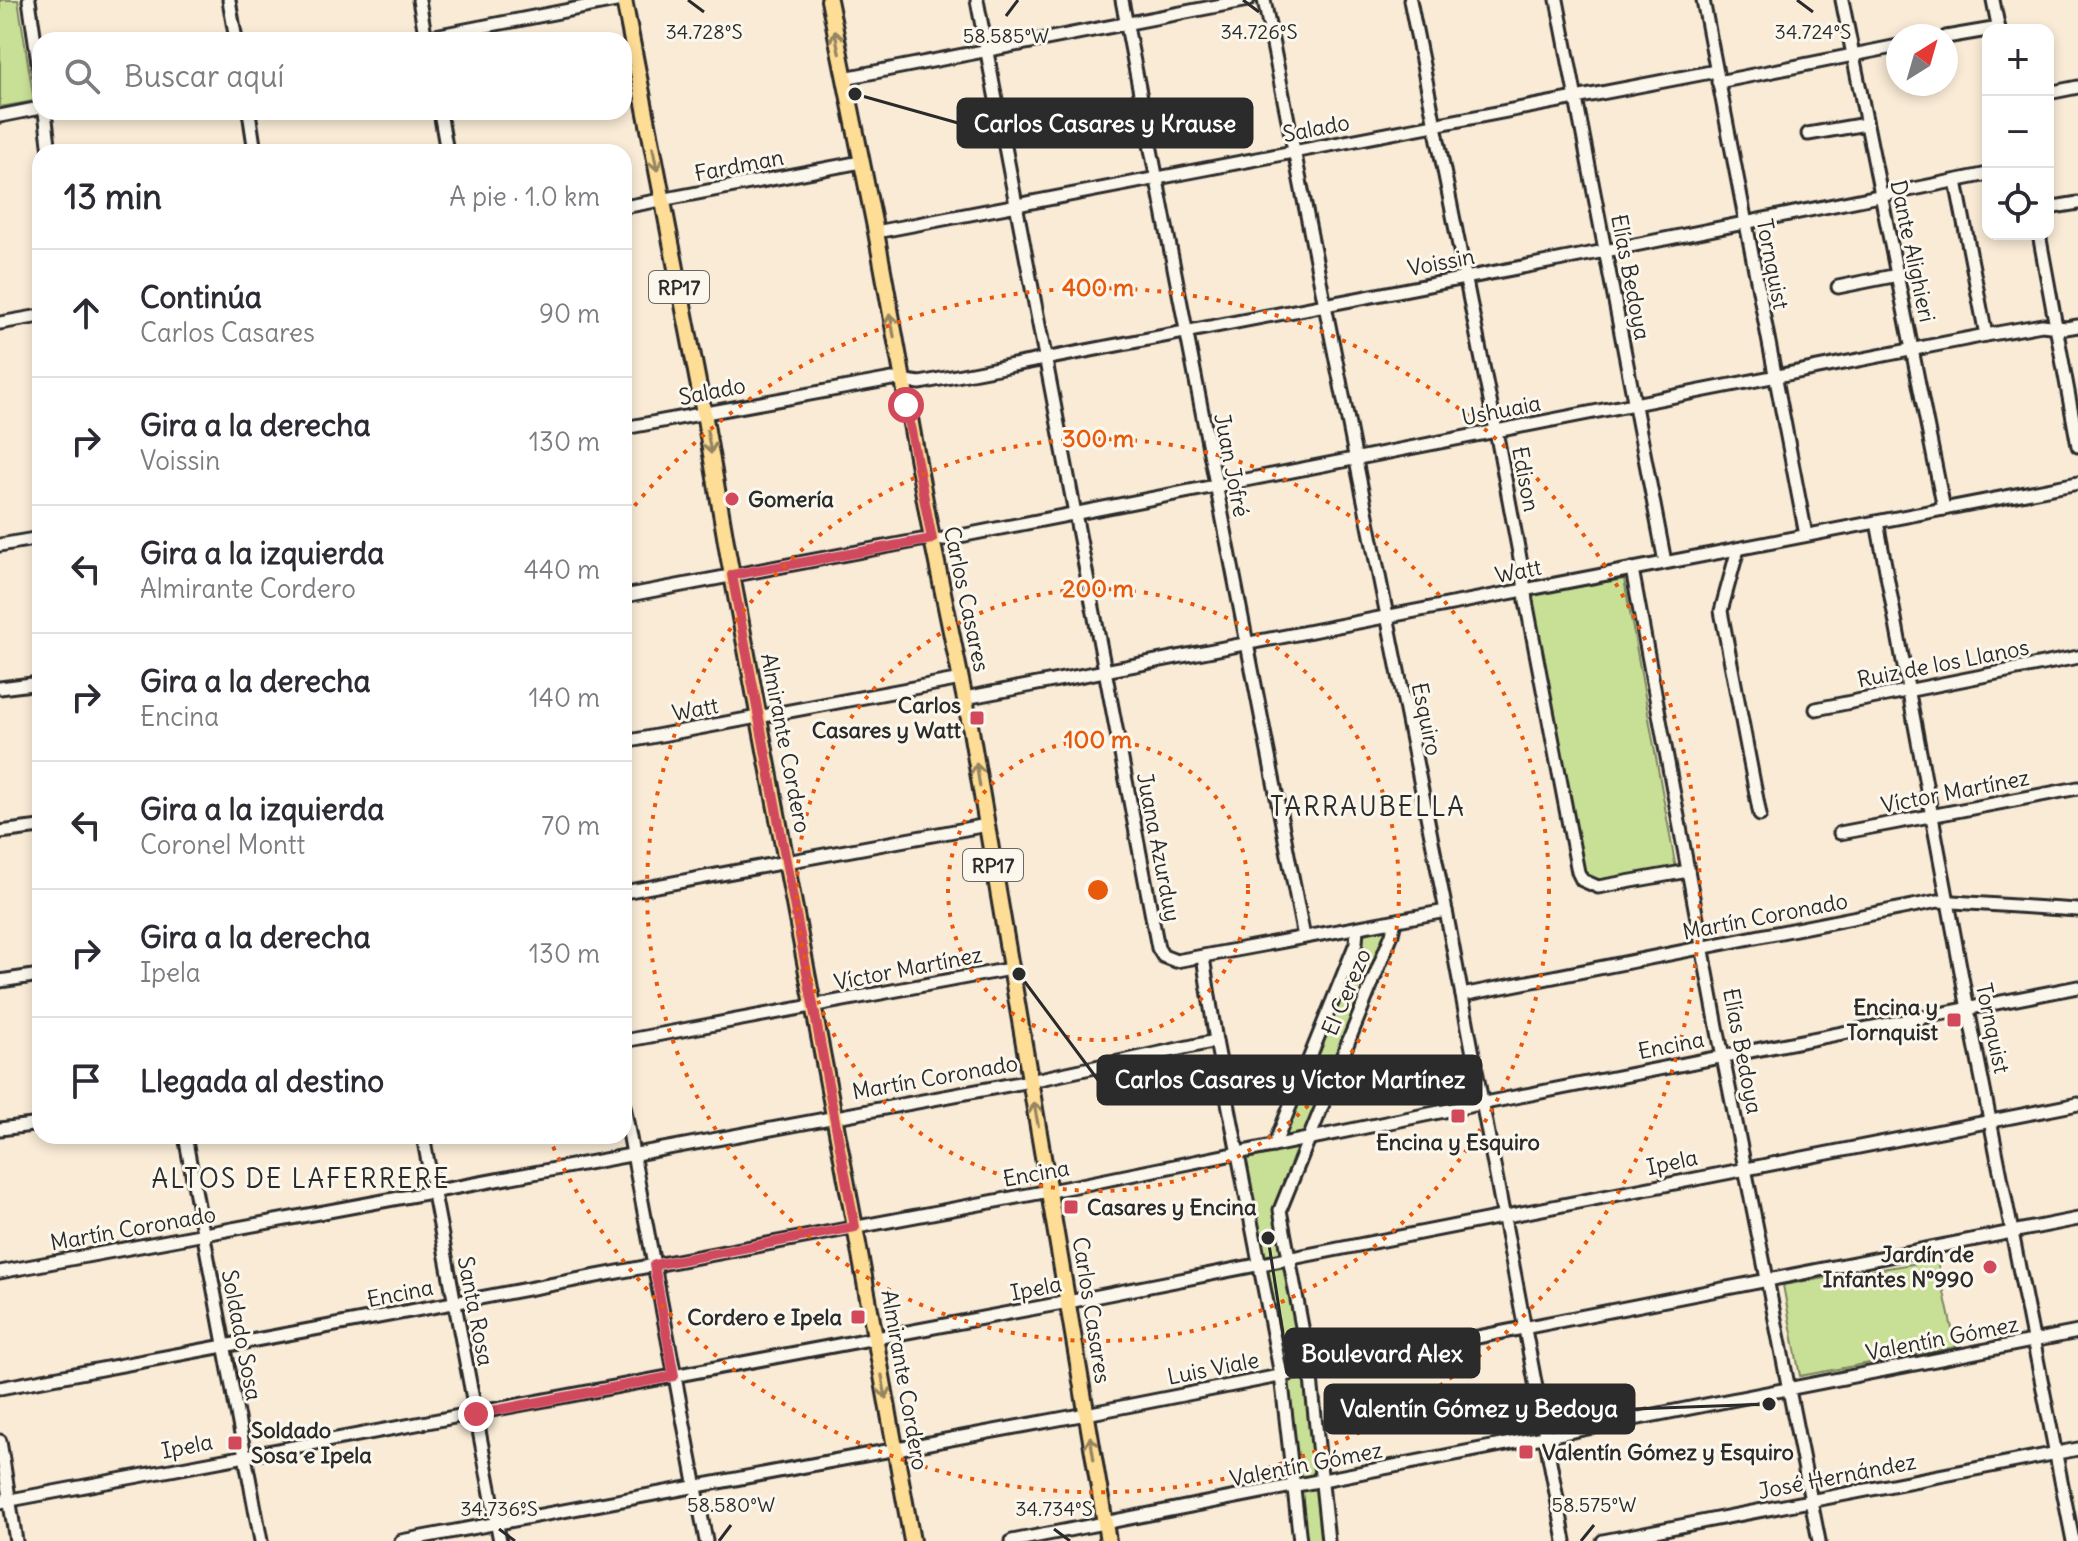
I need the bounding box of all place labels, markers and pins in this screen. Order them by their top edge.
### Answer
callout: Carlos Casares y Krause [958,99,1252,147]
place label: Gomería [748,485,834,513]
marker: Gomería [723,490,741,508]
place label: Carlos Casares y Watt [812,691,962,744]
marker: Carlos Casares y Watt [968,709,986,727]
centre of rings [1084,876,1112,904]
place label: Encina y Tornquist [1846,993,1939,1046]
marker: Encina y Tornquist [1945,1011,1963,1029]
callout: Carlos Casares y Víctor Martínez [1098,1056,1481,1104]
marker: Encina y Esquiro [1449,1107,1467,1125]
place label: Encina y Esquiro [1376,1128,1540,1156]
place label: Casares y Encina [1087,1193,1257,1221]
marker: Casares y Encina [1062,1198,1080,1216]
place label: Jardín de Infantes Nº990 [1823,1240,1974,1293]
marker: Jardín de Infantes Nº990 [1981,1258,1999,1276]
place label: Cordero e Ipela [687,1303,842,1331]
marker: Cordero e Ipela [849,1308,867,1326]
callout: Boulevard Alex [1286,1329,1479,1377]
callout: Valentín Gómez y Bedoya [1325,1385,1634,1433]
place label: Soldado Sosa e Ipela [251,1416,372,1469]
marker: Soldado Sosa e Ipela [226,1434,244,1452]
place label: Valentín Gómez y Esquiro [1542,1438,1794,1466]
marker: Valentín Gómez y Esquiro [1517,1443,1535,1461]

